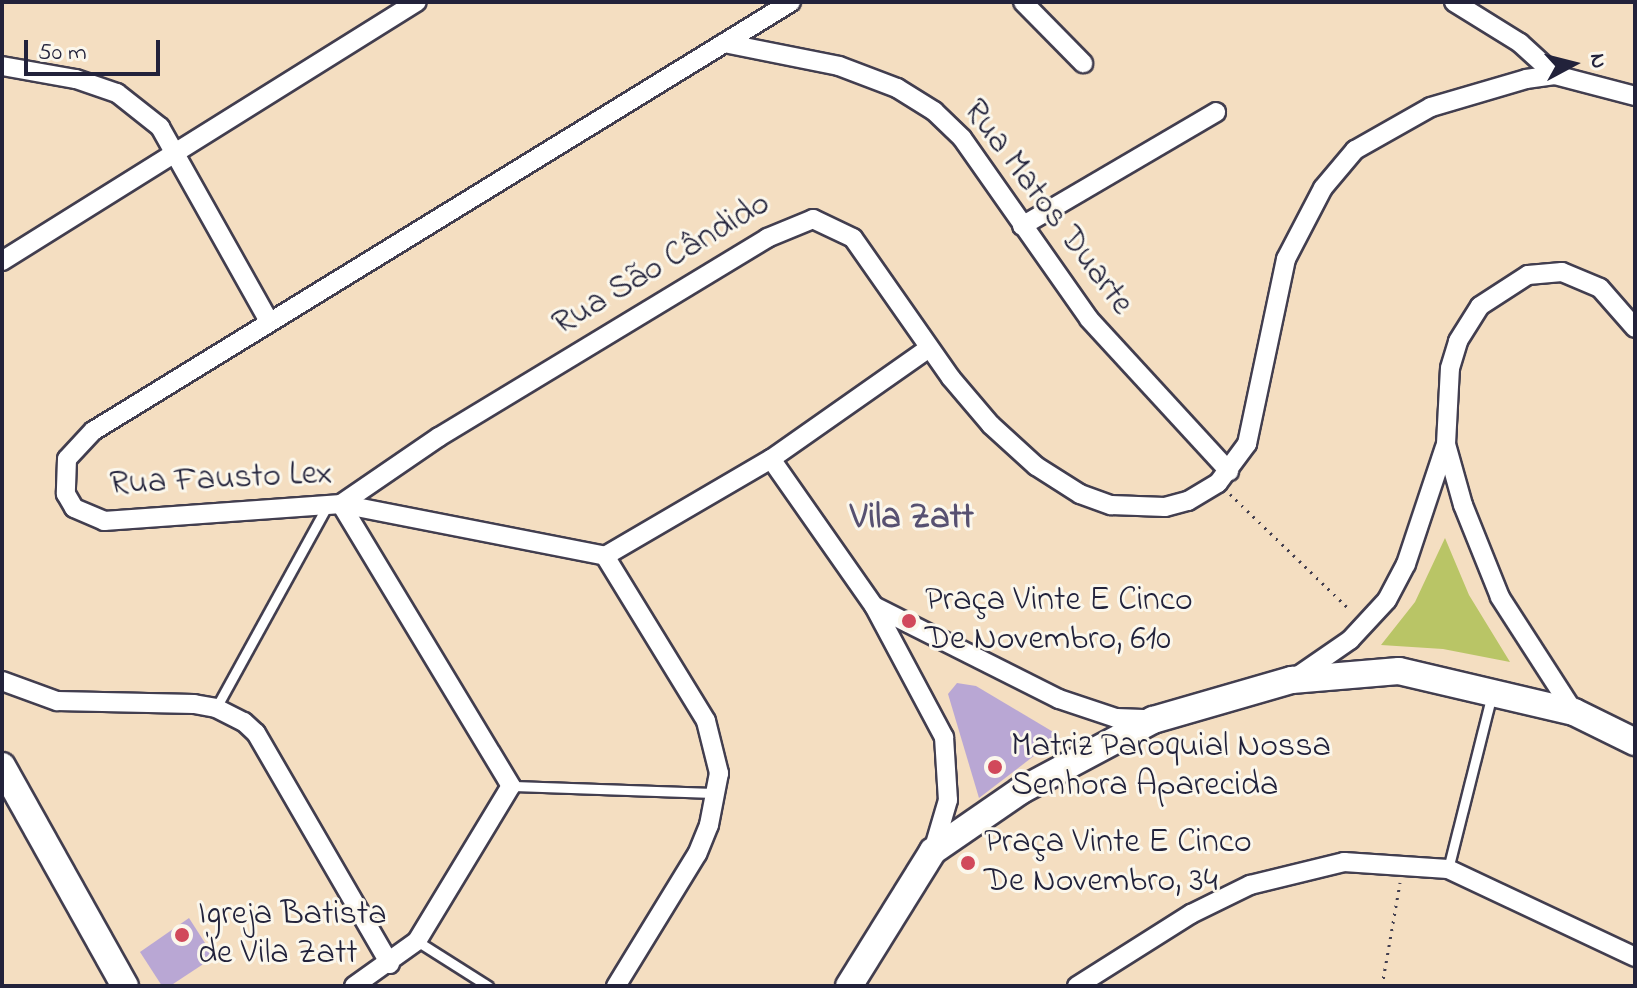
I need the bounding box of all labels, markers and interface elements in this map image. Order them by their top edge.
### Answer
scale bar [28,24,164,74]
north arrow [1533,24,1613,104]
text: 50 m [38,36,87,71]
text: N [1580,52,1614,70]
street label: Rua Matos Duarte [953,92,1141,324]
street label: Rua São Cândido [546,184,778,346]
street label: Rua Fausto Lex [109,454,333,506]
district label: Vila Zatt [850,497,974,541]
place label: Praça Vinte E Cinco De Novembro, 610 [925,581,1193,660]
marker: Praça Vinte E Cinco De Novembro, 610 [900,612,918,630]
place label: Matriz Paroquial Nossa Senhora Aparecida [1011,727,1331,806]
marker: Matriz Paroquial Nossa Senhora Aparecida [986,758,1004,776]
place label: Praça Vinte E Cinco De Novembro, 34 [984,823,1252,902]
marker: Praça Vinte E Cinco De Novembro, 34 [959,854,977,872]
place label: Igreja Batista de Vila Zatt [198,895,387,974]
marker: Igreja Batista de Vila Zatt [173,926,191,944]

